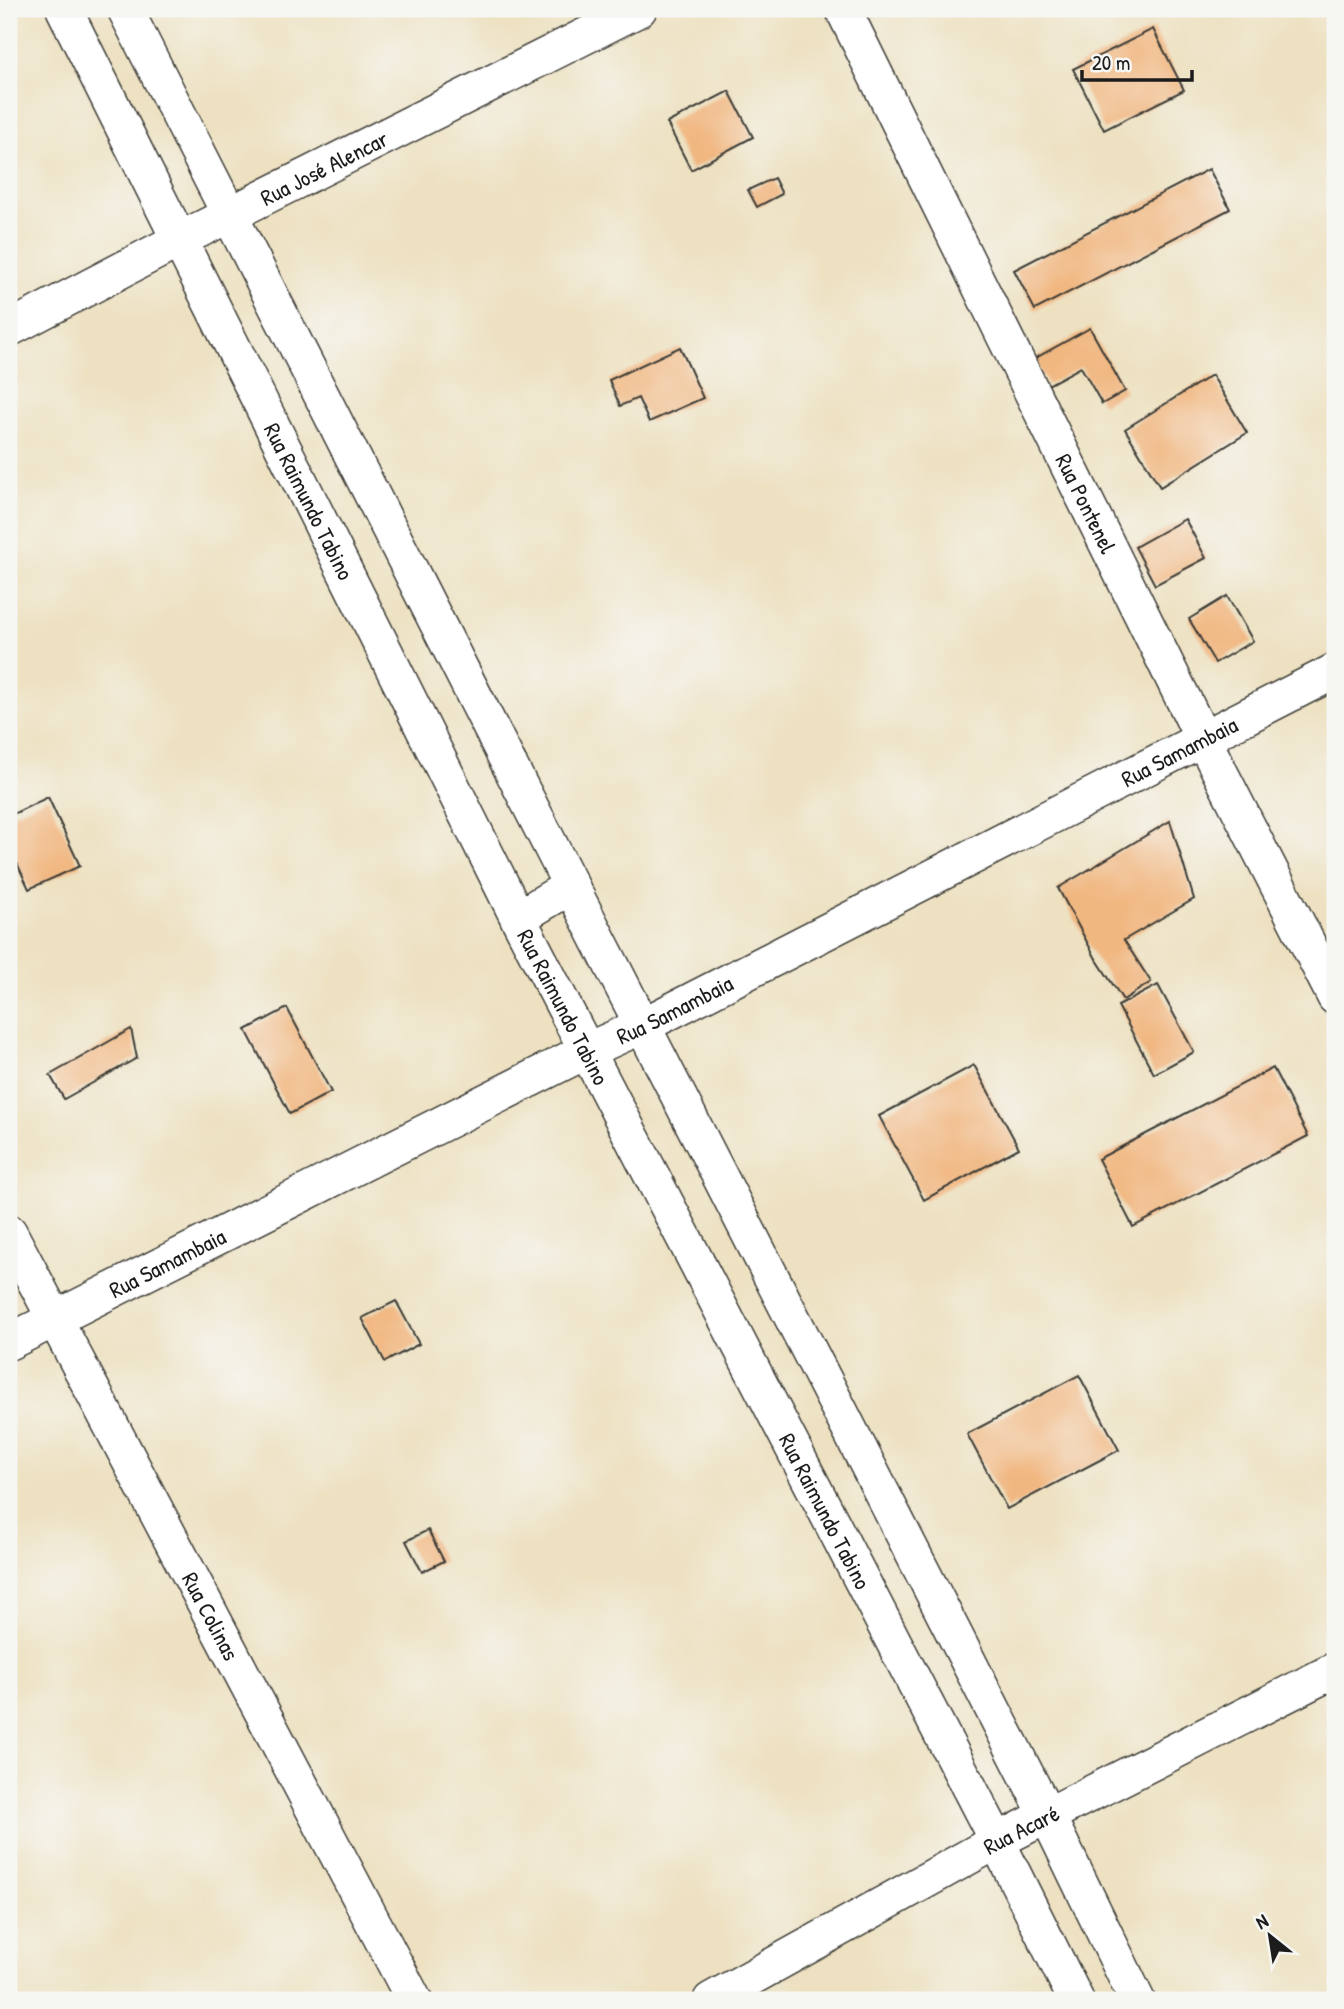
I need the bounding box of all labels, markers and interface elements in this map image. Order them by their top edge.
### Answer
scale bar [1082,38,1192,82]
text: 20 m [1092,48,1130,77]
street label: Rua José Alencar [255,122,393,212]
street label: Rua Raimundo Tabino [258,417,362,585]
street label: Rua Pontenel [1049,448,1125,559]
street label: Rua Samambaia [1116,708,1242,794]
street label: Rua Raimundo Tabino [511,923,617,1090]
street label: Rua Samambaia [611,967,738,1051]
street label: Rua Samambaia [104,1220,231,1305]
street label: Rua Raimundo Tabino [772,1428,879,1594]
street label: Rua Colinas [175,1566,247,1665]
street label: Rua Acaré [977,1797,1064,1861]
north arrow [1236,1900,1306,1970]
text: N [1251,1907,1272,1935]

